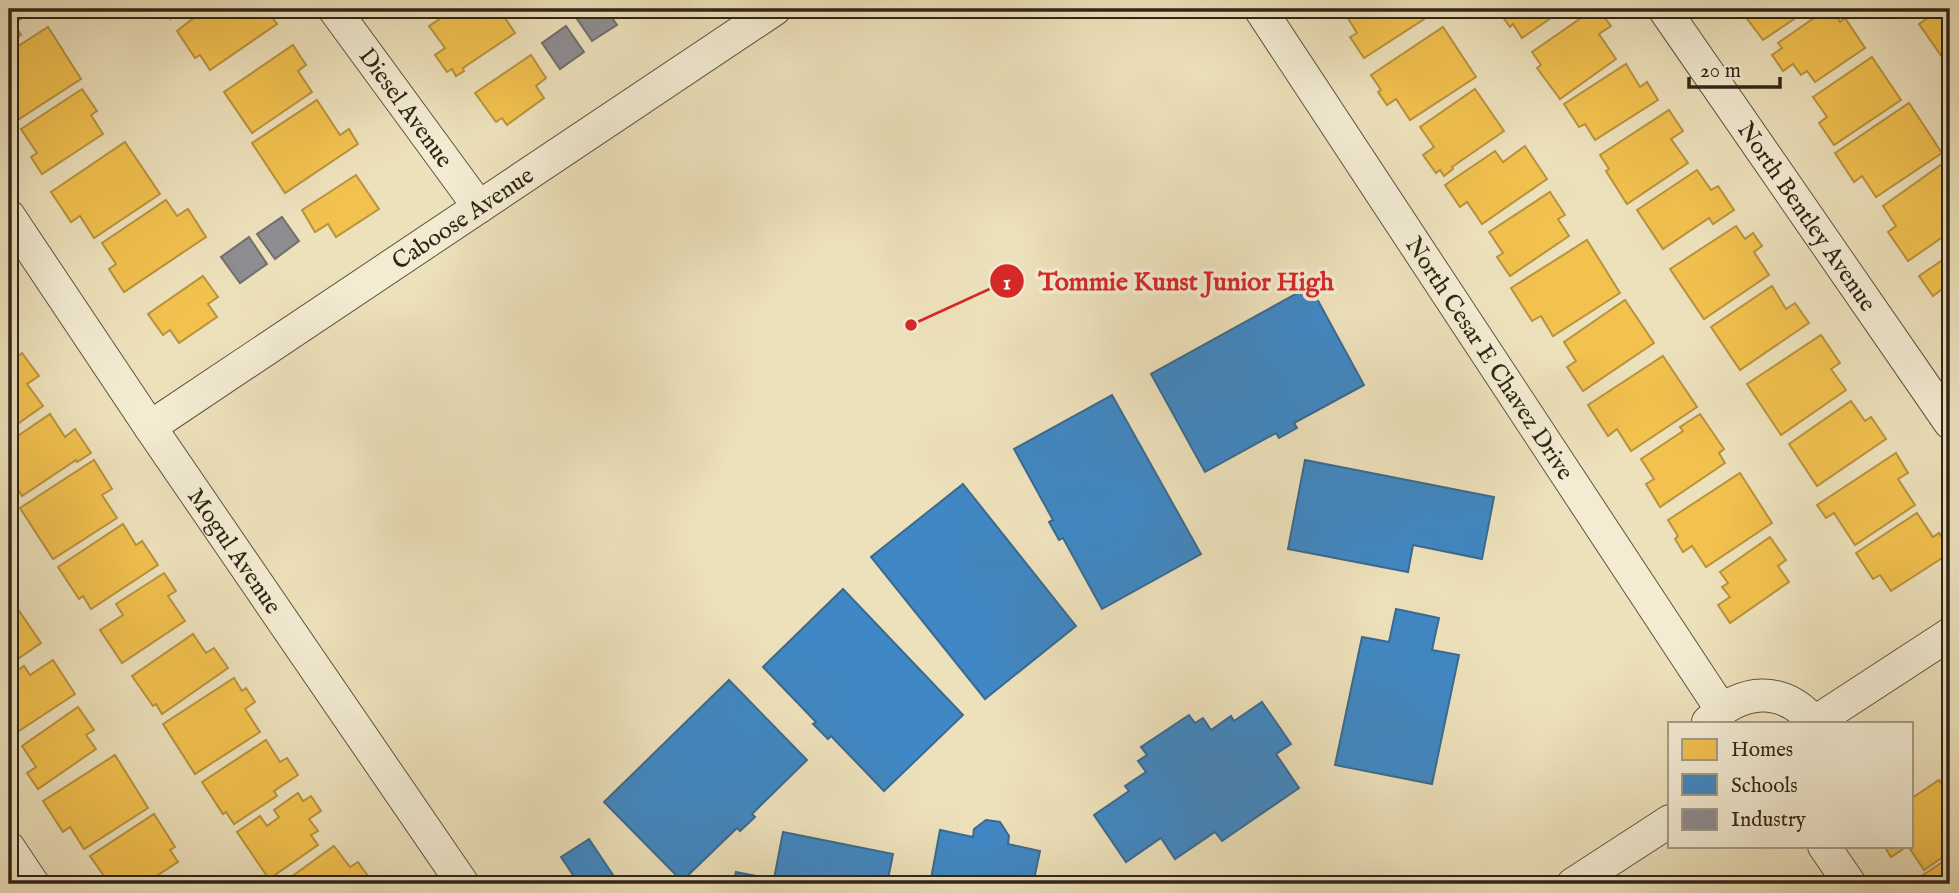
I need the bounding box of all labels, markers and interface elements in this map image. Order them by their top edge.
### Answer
street label: Diesel Avenue [351,42,459,174]
scale bar [1689,46,1780,90]
text: 20 m [1700,58,1741,85]
street label: North Bentley Avenue [1730,116,1882,318]
street label: Caboose Avenue [386,161,540,278]
street label: North Cesar E Chavez Drive [1397,231,1580,486]
callout: Tommie Kunst Junior High [989,258,1348,305]
text: Tommie Kunst Junior High [1037,266,1335,299]
text: 1 [1003,270,1011,297]
street label: Mogul Avenue [180,483,288,621]
legend [1668,722,1913,848]
text: Homes [1731,737,1793,764]
text: Schools [1731,773,1798,800]
text: Industry [1731,807,1807,834]

